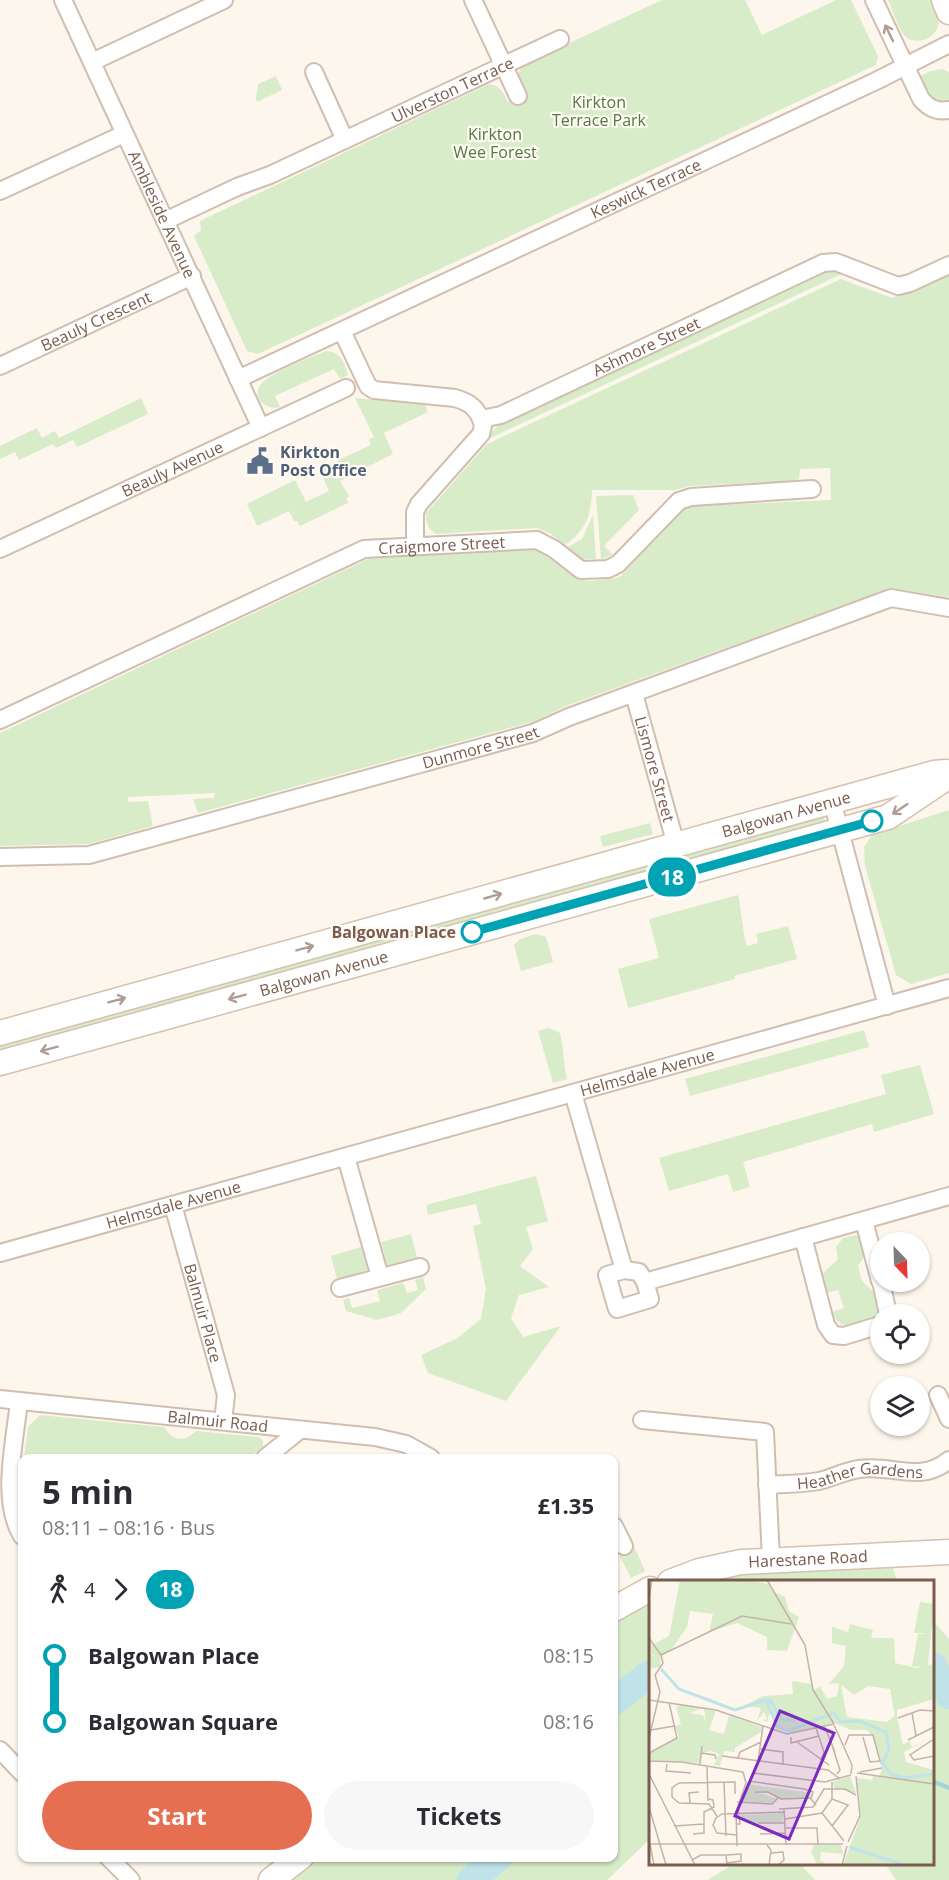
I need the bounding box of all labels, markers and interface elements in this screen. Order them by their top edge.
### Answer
one-way arrow [883,24,895,42]
street label: Ulverston Terrace [388,51,517,128]
park label: Kirkton Terrace Park [552,91,647,131]
park label: Kirkton Wee Forest [453,123,537,163]
street label: Ambleside Avenue [123,147,201,281]
street label: Keswick Terrace [587,153,705,224]
street label: Beauly Crescent [37,286,155,356]
street label: Ashmore Street [589,312,704,381]
street label: Beauly Avenue [118,436,227,502]
place label: Kirkton Post Office [280,441,367,481]
public building icon: Kirkton Post Office [245,446,275,476]
street label: Craigmore Street [378,531,506,559]
street label: Lismore Street [630,714,680,825]
street label: Dunmore Street [420,721,543,774]
street label: Balgowan Avenue [719,786,853,843]
one-way arrow [893,803,909,815]
unlabelled marker [861,810,883,832]
line badge: 18 [645,858,699,896]
text: 18 [660,863,684,891]
one-way arrow [483,890,502,901]
place label: Balgowan Place [331,921,456,943]
marker: Balgowan Place [461,921,483,943]
one-way arrow [295,942,314,953]
street label: Balgowan Avenue [257,945,391,1002]
one-way arrow [228,992,247,1003]
one-way arrow [107,994,126,1005]
street label: Helmsdale Avenue [577,1043,717,1102]
one-way arrow [40,1044,59,1055]
street label: Helmsdale Avenue [104,1175,243,1234]
north arrow [870,1232,930,1292]
map controls [870,1232,930,1436]
street label: Balmuir Place [179,1261,227,1365]
button: locate [870,1304,930,1364]
button: layers [870,1376,930,1436]
street label: Balmuir Road [167,1405,269,1437]
street label: Heather Gardens [796,1457,924,1495]
text: 5 min [42,1469,134,1514]
text: £1.35 [537,1490,594,1520]
text: 08:11 – 08:16 · Bus [42,1514,215,1541]
street label: Harestane Road [748,1545,868,1573]
icon: walk [42,1573,75,1606]
icon: forward [104,1573,137,1606]
text: 18 [158,1575,182,1603]
text: 4 [84,1576,95,1603]
inset map [649,1580,934,1865]
text: Balgowan Place [88,1640,259,1670]
text: 08:15 [543,1642,594,1669]
text: Balgowan Square [88,1706,278,1736]
text: 08:16 [543,1708,594,1735]
button: Start [42,1781,312,1850]
button: Tickets [324,1781,594,1850]

